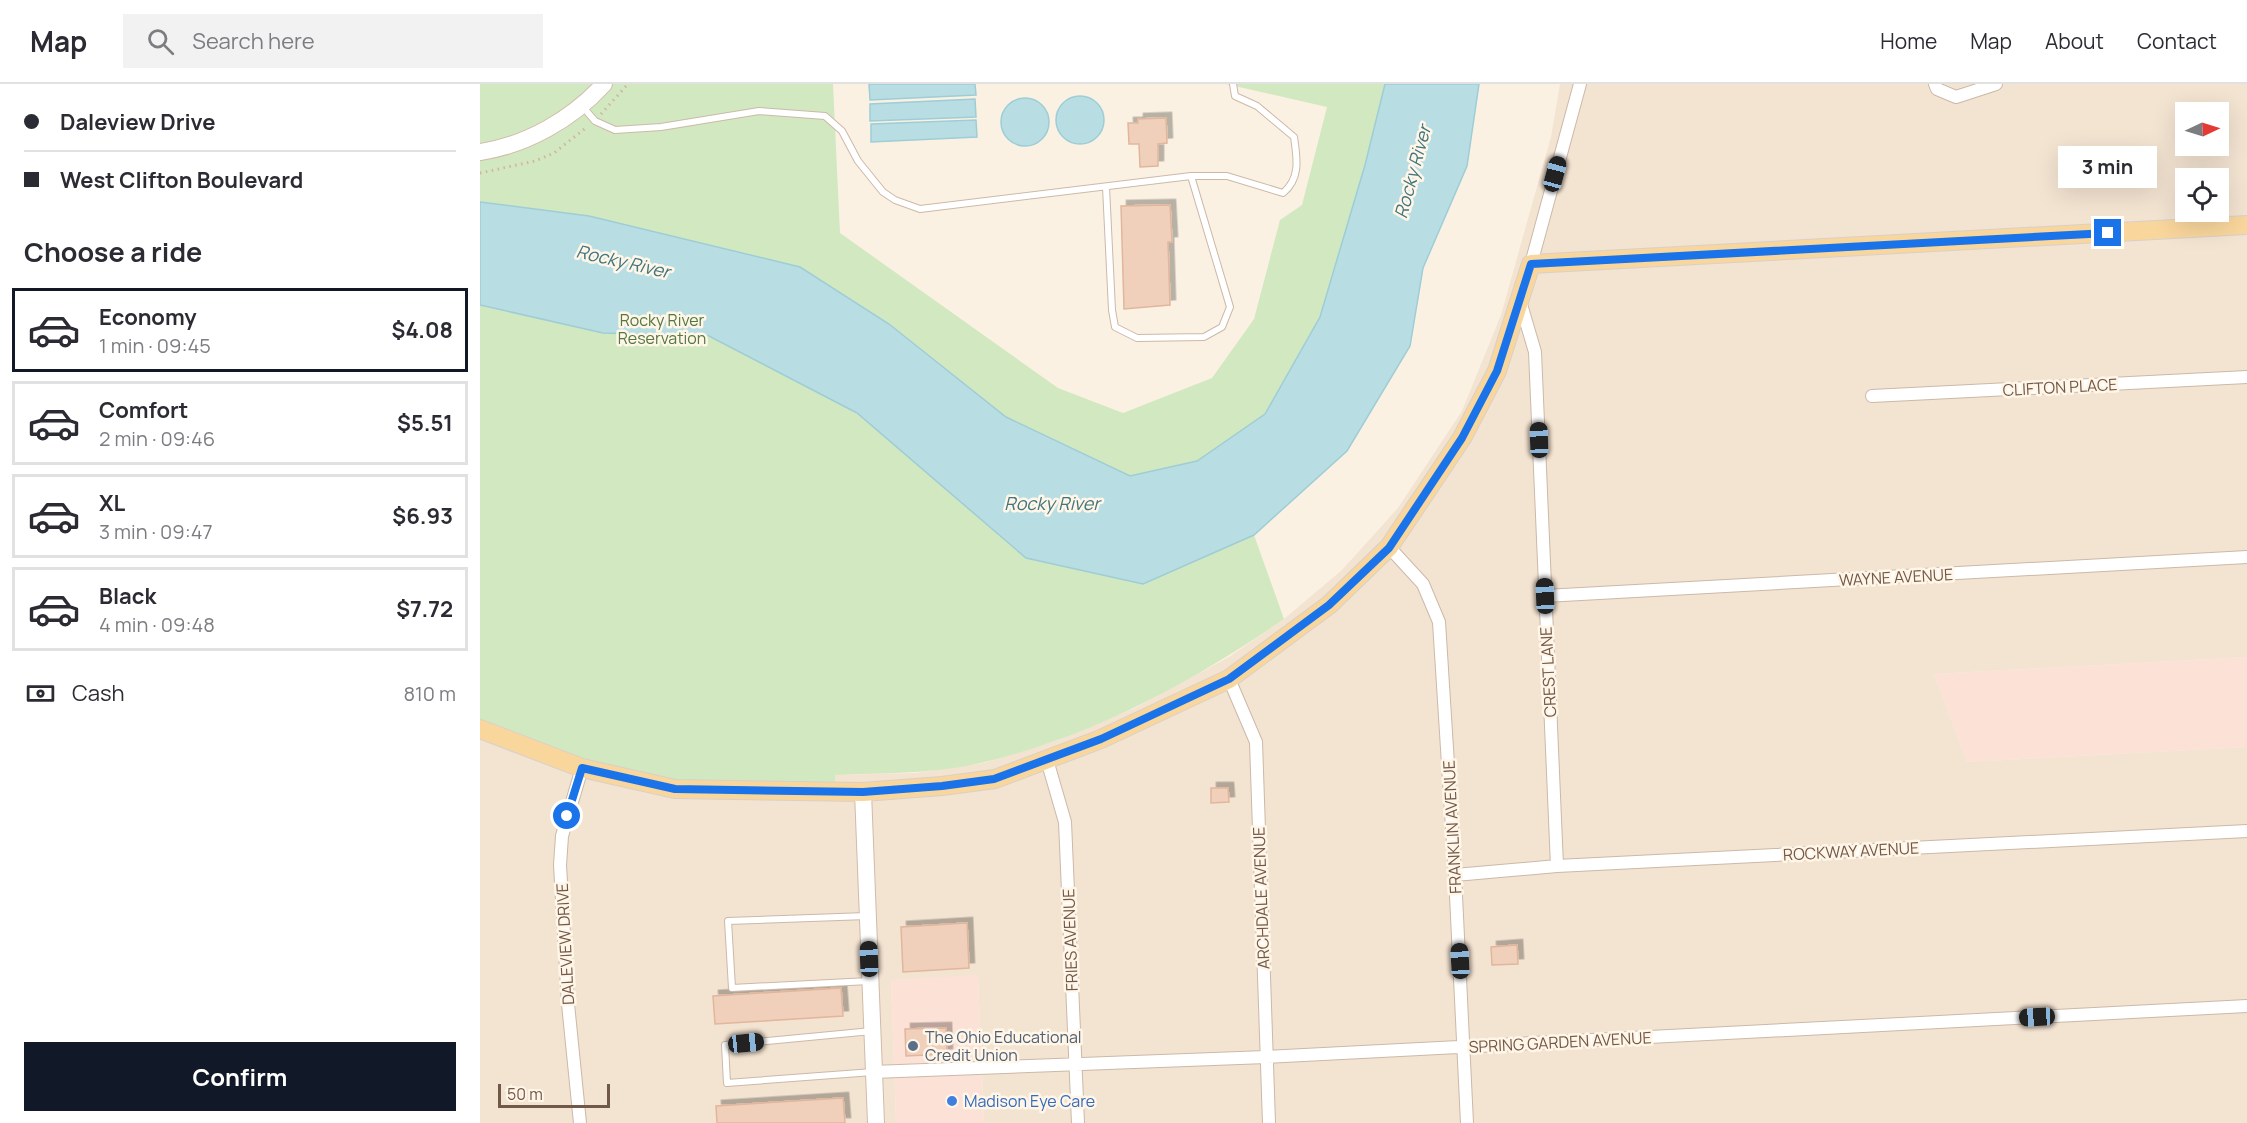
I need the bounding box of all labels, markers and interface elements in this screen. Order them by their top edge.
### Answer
search box [123,14,543,68]
text: Map [30,22,87,60]
icon: search [144,25,177,58]
text: Search here [192,26,315,56]
text: Home [1880,27,1937,55]
text: Map [1970,27,2012,55]
text: About [2045,27,2104,55]
text: Contact [2137,27,2217,55]
north arrow [2175,102,2229,156]
map controls [2175,102,2229,222]
text: Daleview Drive [60,107,216,137]
water label: Rocky River [1388,120,1437,221]
callout: 3 min [2058,146,2158,188]
text: 3 min [2082,153,2133,180]
car [1542,154,1568,194]
text: West Clifton Boulevard [60,165,303,195]
button: locate [2175,168,2229,222]
route end [2094,219,2121,246]
text: Choose a ride [24,233,202,270]
water label: Rocky River [574,239,675,284]
text: Economy [99,302,197,332]
icon: car [27,303,81,357]
park label: Rocky River Reservation [618,309,706,349]
text: $4.08 [392,315,453,345]
text: 1 min · 09:45 [99,332,211,359]
street label: CLIFTON PLACE [2002,373,2118,401]
text: Comfort [99,395,188,425]
icon: car [27,396,81,450]
text: $5.51 [397,408,453,438]
car [1529,422,1549,458]
text: 2 min · 09:46 [99,425,215,452]
text: XL [99,488,125,518]
icon: car [27,489,81,543]
water label: Rocky River [1004,491,1102,515]
text: $6.93 [392,501,453,531]
text: 3 min · 09:47 [99,518,213,545]
street label: WAYNE AVENUE [1838,563,1954,591]
car [1535,578,1555,614]
text: Black [99,581,156,611]
icon: car [27,582,81,636]
text: $7.72 [396,594,453,624]
text: 4 min · 09:48 [99,611,215,638]
street label: CREST LANE [1535,626,1561,718]
icon: cash [24,677,57,710]
text: Cash [72,678,125,708]
text: 810 m [403,680,456,707]
street label: FRANKLIN AVENUE [1438,760,1466,894]
route start [553,802,580,829]
street label: ARCHDALE AVENUE [1248,826,1274,970]
street label: ROCKWAY AVENUE [1782,836,1920,866]
street label: DALEVIEW DRIVE [551,883,579,1005]
street label: FRIES AVENUE [1057,888,1083,992]
car [859,941,879,977]
car [1450,943,1470,979]
car [2019,1007,2055,1027]
place label: The Ohio Educational Credit Union [925,1026,1082,1066]
street label: SPRING GARDEN AVENUE [1468,1026,1652,1058]
car [727,1032,765,1054]
marker: The Ohio Educational Credit Union [906,1039,920,1053]
button: Confirm [24,1042,456,1111]
scale bar [498,1081,610,1108]
text: 50 m [507,1083,543,1105]
place label: Madison Eye Care [964,1090,1095,1112]
marker: Madison Eye Care [945,1094,959,1108]

